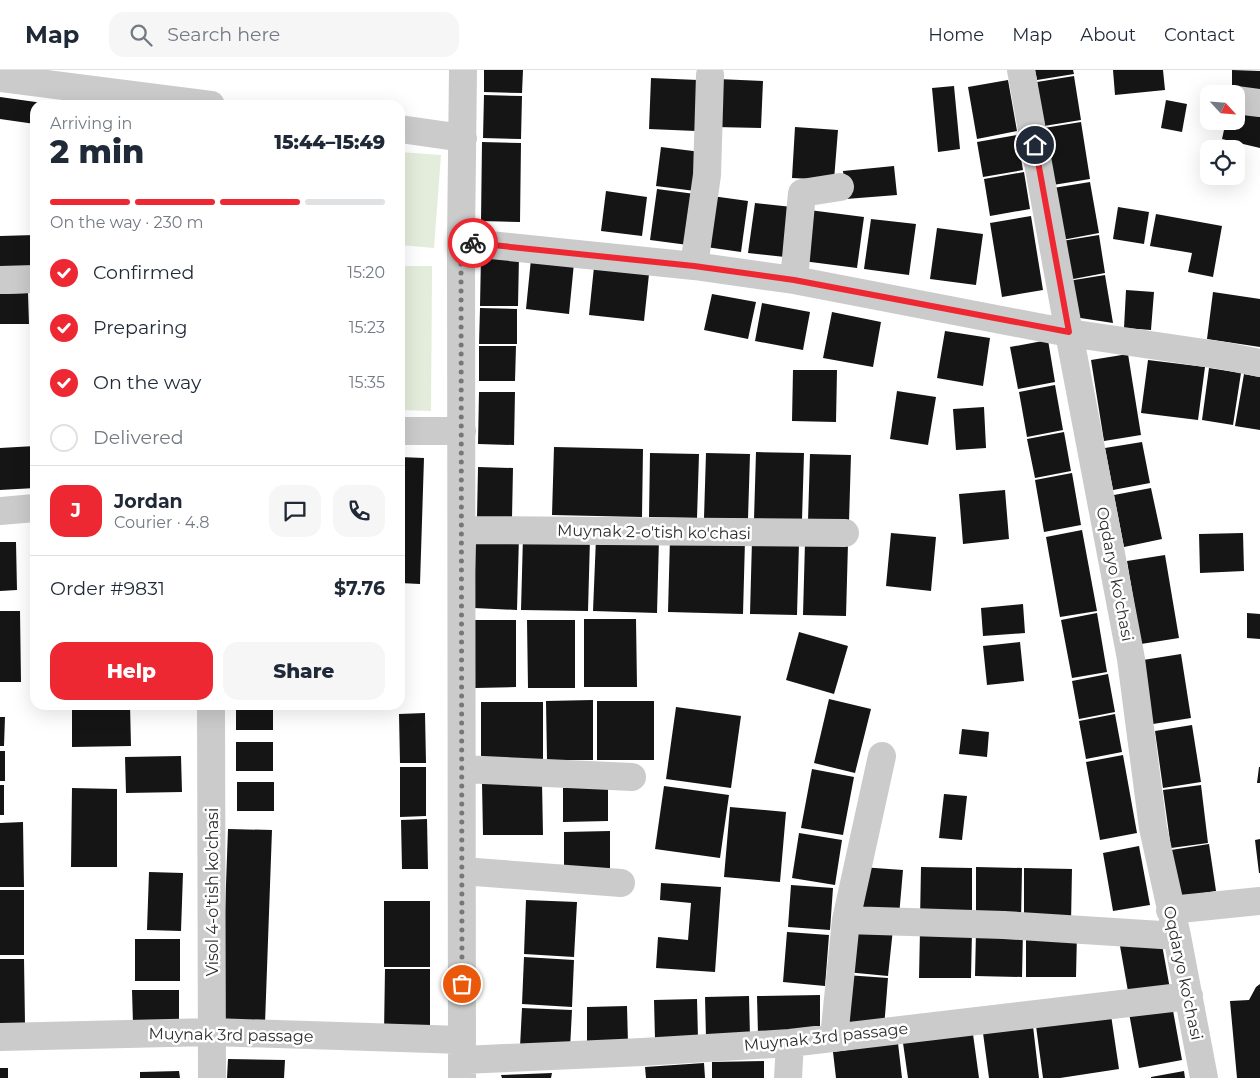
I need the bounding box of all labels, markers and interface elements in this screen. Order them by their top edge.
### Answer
search box [109,12,459,57]
text: Map [25,20,79,49]
icon: search [127,21,155,49]
text: Search here [167,23,280,46]
text: Home [928,24,984,46]
text: Map [1012,24,1052,46]
text: About [1080,24,1136,46]
text: Contact [1164,24,1235,46]
north arrow [1200,85,1245,130]
map controls [1200,85,1245,185]
text: Arriving in [50,114,132,133]
pin [1014,124,1056,166]
text: 15:44–15:49 [274,131,385,154]
icon: home [1021,131,1049,159]
text: 2 min [50,132,144,171]
button: locate [1200,140,1245,185]
text: On the way · 230 m [50,213,203,232]
courier [448,218,498,268]
icon: bike [459,229,487,257]
icon: check [50,259,78,287]
text: Confirmed [93,261,194,284]
text: 15:20 [347,263,385,282]
icon: check [50,314,78,342]
text: Preparing [93,316,188,339]
text: 15:23 [349,318,385,337]
icon: check [50,369,78,397]
text: On the way [93,371,201,394]
text: 15:35 [349,373,385,392]
text: Delivered [93,426,184,449]
button: chat [269,485,321,537]
button: phone [333,485,385,537]
text: Jordan [114,490,183,513]
text: J [71,499,81,522]
street label: Oqdaryo ko'chasi [1093,505,1137,643]
text: Courier · 4.8 [114,513,210,532]
street label: Muynak 2-o'tish ko'chasi [557,521,751,543]
text: Order #9831 [50,577,165,600]
text: $7.76 [334,577,385,600]
button: Help [50,642,213,700]
button: Share [223,642,385,700]
street label: Visol 4-o'tish ko'chasi [203,808,222,976]
street label: Oqdaryo ko'chasi [1159,904,1207,1042]
pin [441,963,483,1005]
icon: bag [448,970,476,998]
street label: Muynak 3rd passage [743,1019,909,1055]
street label: Muynak 3rd passage [148,1024,314,1046]

